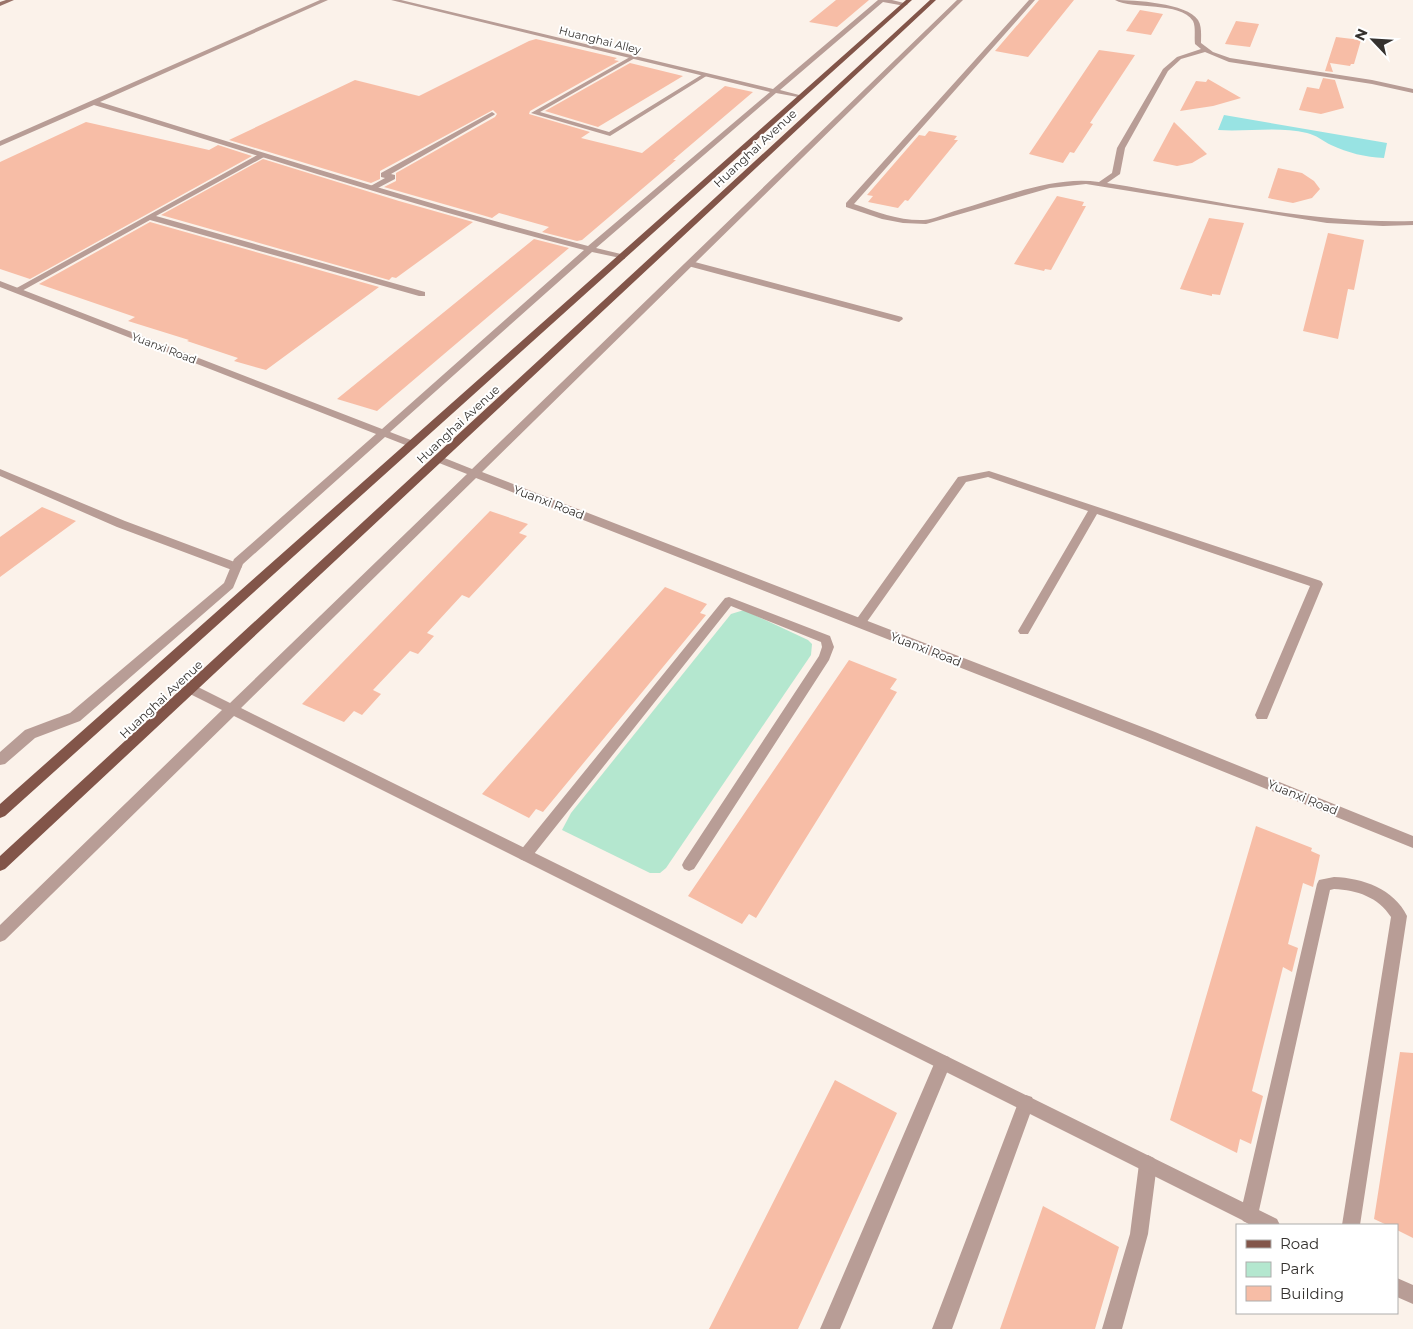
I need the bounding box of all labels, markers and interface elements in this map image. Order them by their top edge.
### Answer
north arrow [1348,15,1398,65]
street label: Huanghai Alley [558,23,642,57]
text: N [1351,26,1372,43]
street label: Huanghai Avenue [710,106,800,190]
street label: Yuanxi Road [130,329,198,367]
street label: Huanghai Avenue [413,382,503,466]
street label: Yuanxi Road [511,482,587,522]
street label: Yuanxi Road [888,629,964,669]
street label: Huanghai Avenue [116,657,206,741]
street label: Yuanxi Road [1266,776,1340,818]
legend [1236,1224,1398,1314]
text: Road [1280,1234,1319,1253]
text: Park [1280,1259,1314,1278]
text: Building [1280,1284,1344,1303]

